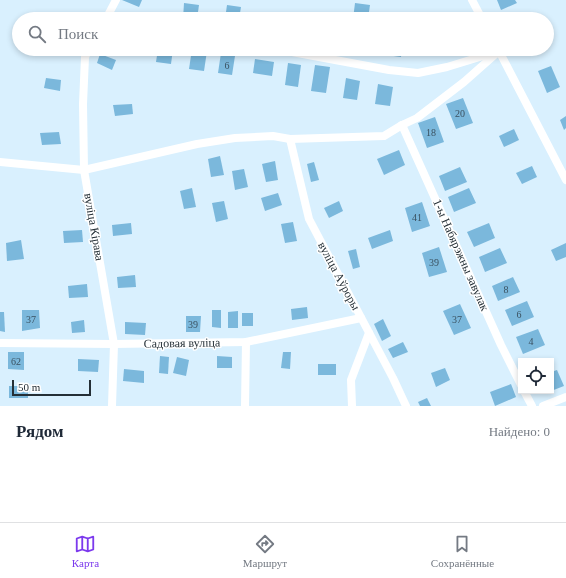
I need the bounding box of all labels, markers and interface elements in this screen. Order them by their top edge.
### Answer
search box [12,12,554,56]
icon: search [26,23,48,45]
text: Поиск [58,26,98,42]
house number: 6 [225,60,230,71]
house number: 20 [455,108,465,119]
house number: 18 [426,127,436,138]
street label: вуліца Кірава [81,192,107,263]
street label: 1-ы Набярэжны завулак [430,197,492,313]
house number: 41 [412,212,422,223]
street label: вуліца Аўроры [315,239,363,313]
house number: 39 [429,257,439,268]
house number: 8 [504,284,509,295]
house number: 6 [517,309,522,320]
house number: 37 [26,314,36,325]
house number: 37 [452,314,462,325]
house number: 39 [188,319,198,330]
street label: Садовая вуліца [144,335,221,351]
house number: 4 [529,336,534,347]
house number: 62 [11,356,21,367]
map controls [518,358,554,394]
button: locate [518,358,554,394]
scale bar [12,378,91,397]
text: 50 m [18,381,40,393]
text: Рядом [16,422,64,441]
text: Найдено: 0 [489,424,550,439]
tab: Карта [72,533,99,569]
tab: Маршрут [243,533,287,569]
tab: Сохранённые [431,533,494,569]

